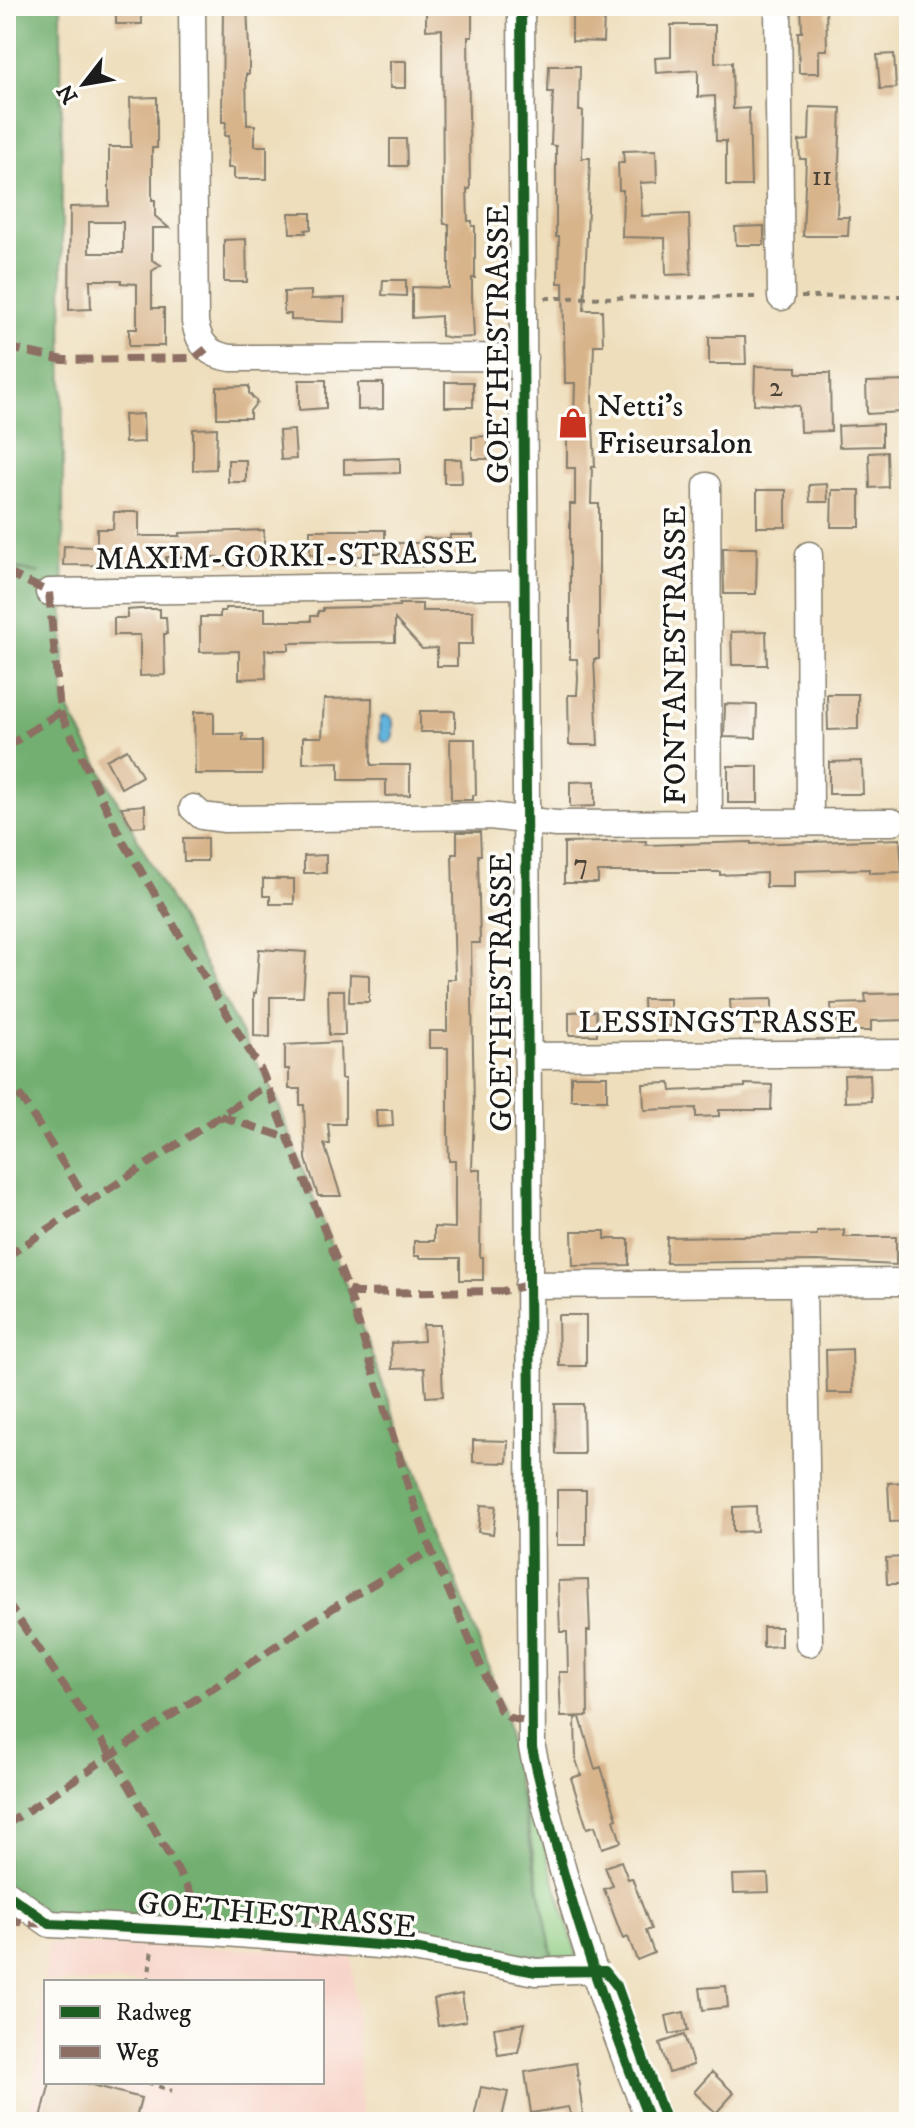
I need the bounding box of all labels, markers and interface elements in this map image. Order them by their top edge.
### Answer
north arrow [44,44,124,124]
text: N [52,79,84,108]
house number: 11 [812,159,832,194]
street label: GOETHESTRASSE [479,204,519,484]
house number: 2 [769,370,783,405]
place label: Netti's Friseursalon [597,387,753,464]
shop icon: Netti's Friseursalon [556,406,590,440]
street label: FONTANESTRASSE [656,505,696,805]
street label: MAXIM-GORKI-STRASSE [95,534,477,580]
house number: 7 [574,847,588,882]
street label: GOETHESTRASSE [482,852,522,1132]
street label: LESSINGSTRASSE [578,1003,858,1043]
street label: GOETHESTRASSE [136,1884,418,1948]
legend [44,1980,324,2084]
text: Radweg [116,1998,191,2028]
text: Weg [115,2038,159,2068]

